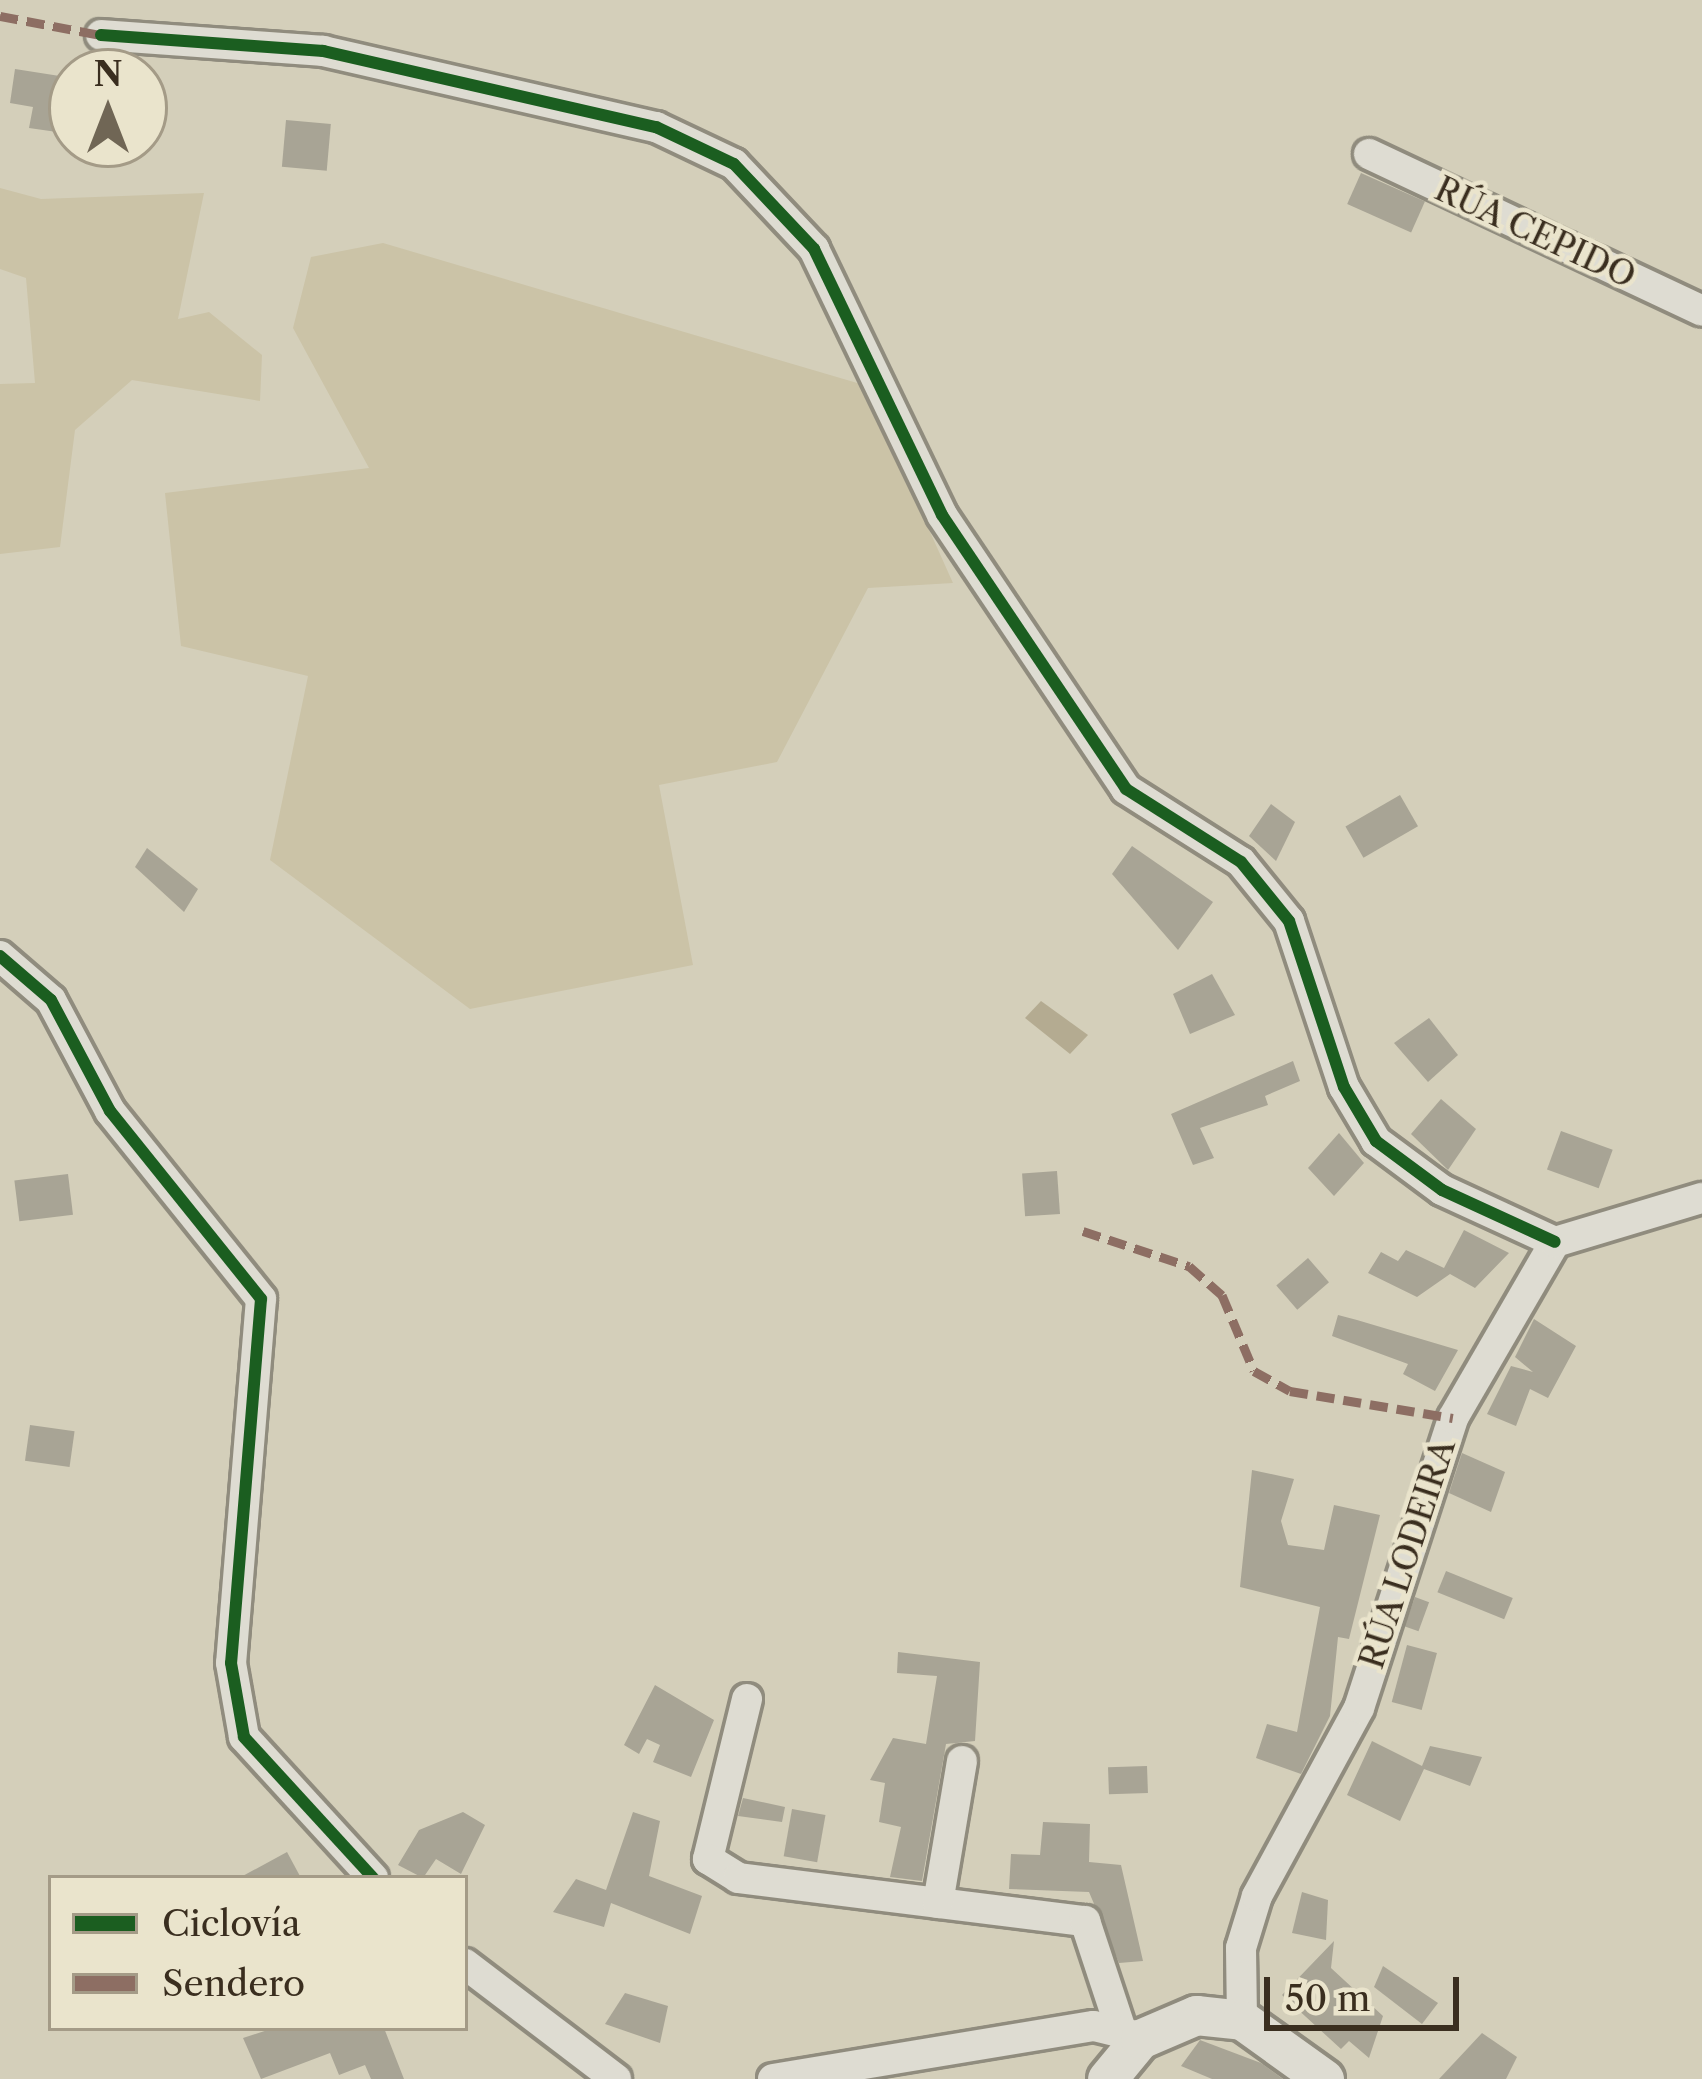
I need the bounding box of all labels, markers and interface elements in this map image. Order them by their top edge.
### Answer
north arrow [48,48,168,168]
text: N [94,54,122,95]
street label: RÚA CEPIDO [1428,169,1642,297]
street label: RÚA LODEIRA [1352,1434,1464,1674]
legend [48,1875,468,2031]
text: Ciclovía [162,1901,301,1945]
scale bar [1270,1953,1465,2027]
text: Sendero [162,1961,305,2005]
text: 50 m [1285,1976,1370,2020]

